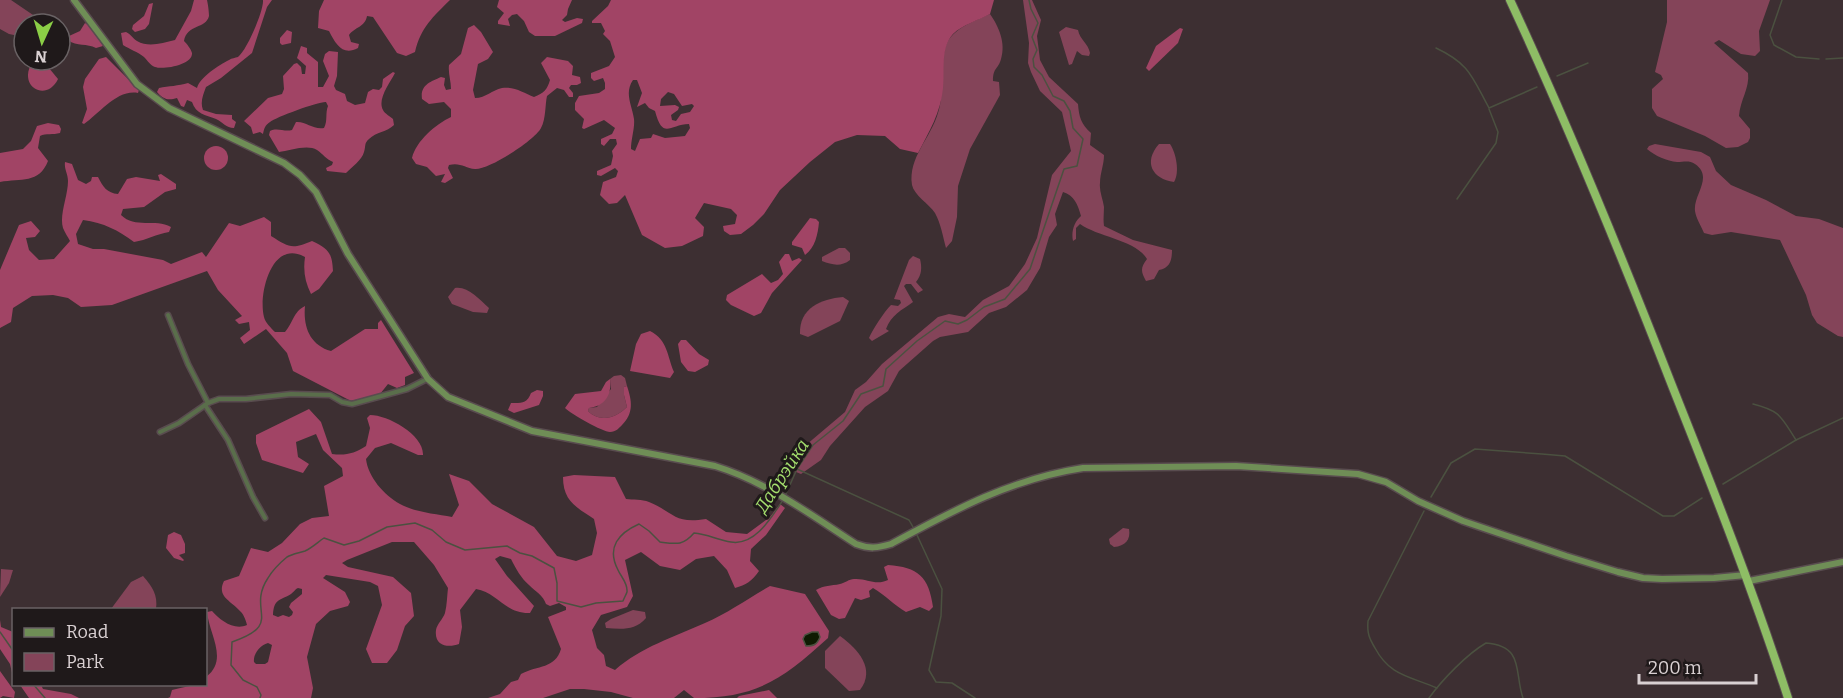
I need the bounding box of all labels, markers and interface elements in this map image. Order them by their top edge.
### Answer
north arrow [12,12,72,72]
text: N [34,47,48,66]
water label: Дабрэйка [749,435,814,518]
legend [12,608,207,686]
text: Road [66,621,109,643]
scale bar [1639,647,1756,685]
text: Park [66,651,105,673]
text: 200 m [1648,657,1702,679]

